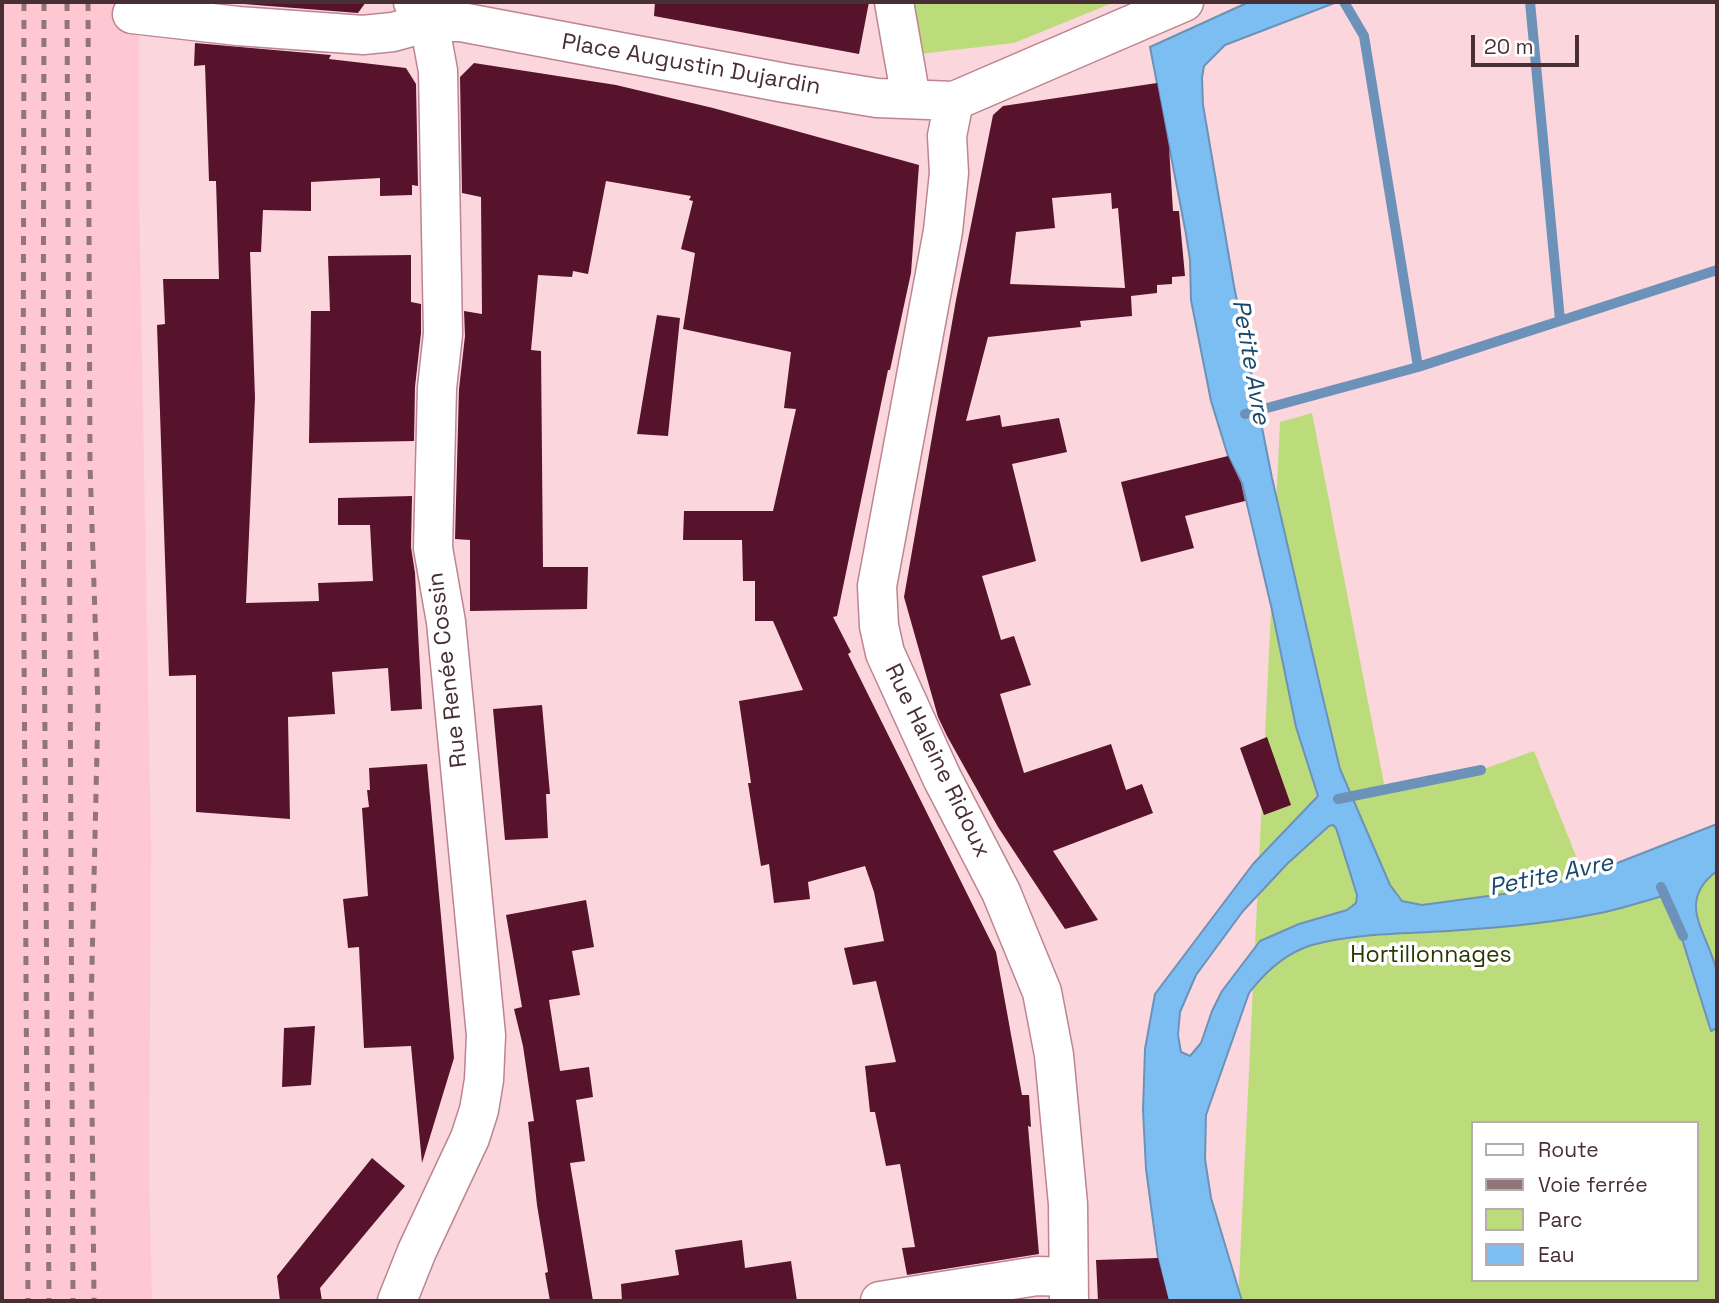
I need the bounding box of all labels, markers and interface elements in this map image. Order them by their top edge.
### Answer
scale bar [1474,21,1582,65]
street label: Place Augustin Dujardin [560,29,822,101]
text: 20 m [1484,33,1534,60]
water label: Petite Avre [1225,297,1275,427]
street label: Rue Renée Cossin [422,571,474,769]
street label: Rue Haleine Ridoux [878,660,996,862]
water label: Petite Avre [1486,849,1616,903]
park label: Hortillonnages [1350,942,1512,970]
legend [1470,1121,1698,1282]
text: Route [1538,1136,1599,1163]
text: Voie ferrée [1538,1171,1648,1198]
text: Parc [1538,1206,1583,1233]
text: Eau [1538,1241,1575,1268]

